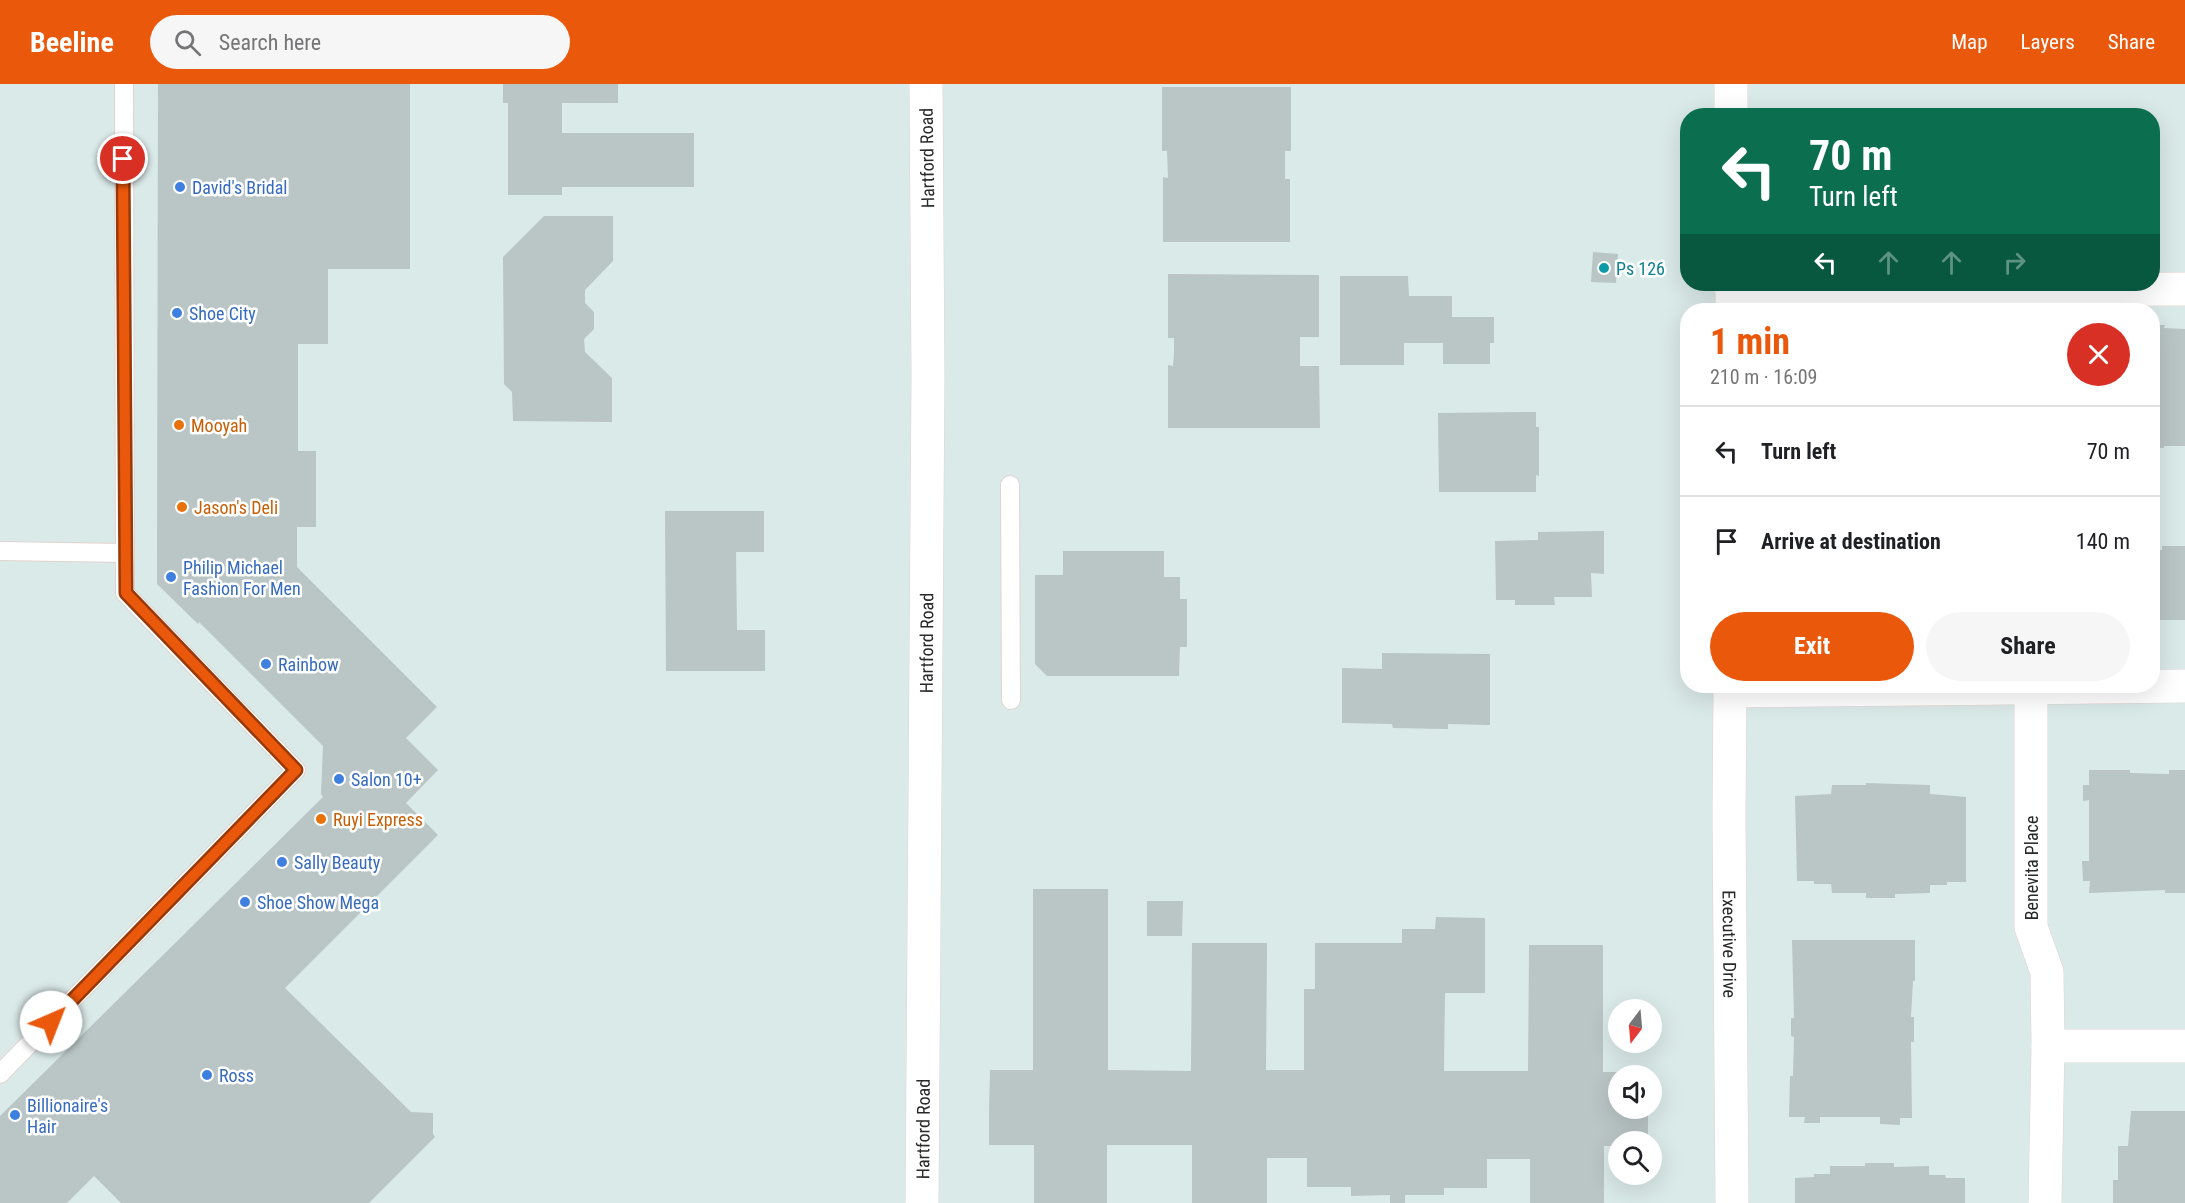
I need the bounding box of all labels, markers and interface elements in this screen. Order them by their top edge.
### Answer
search box [150,15,570,69]
text: Beeline [30,26,114,59]
icon: search [171,26,204,59]
text: Search here [219,30,321,55]
text: Map [1951,30,1988,54]
text: Layers [2021,30,2075,54]
text: Share [2108,30,2155,54]
street label: Hartford Road [916,108,938,208]
text: 70 m [1809,131,1892,180]
icon: left [1710,132,1788,210]
pin [97,133,148,184]
icon: arrive [106,142,139,175]
place label: David's Bridal [192,177,287,198]
marker: David's Bridal [173,180,187,194]
text: Turn left [1809,181,1898,213]
icon: left [1809,246,1842,279]
icon: ahead [1872,246,1905,279]
icon: ahead [1935,246,1968,279]
icon: right [1998,246,2031,279]
place label: Ps 126 [1616,258,1665,279]
marker: Ps 126 [1597,261,1611,275]
place label: Shoe City [189,303,256,324]
marker: Shoe City [170,306,184,320]
text: 1 min [1710,321,1790,363]
button: close [2067,323,2130,386]
text: 210 m · 16:09 [1710,365,1817,389]
place label: Mooyah [191,415,247,436]
marker: Mooyah [172,418,186,432]
icon: left [1710,435,1743,468]
text: Turn left [1761,439,1836,464]
text: 70 m [2087,439,2130,464]
place label: Jason's Deli [194,497,278,518]
marker: Jason's Deli [175,500,189,514]
icon: arrive [1710,525,1743,558]
text: Arrive at destination [1761,529,1941,554]
text: 140 m [2076,529,2130,554]
place label: Philip Michael Fashion For Men [183,557,301,599]
marker: Philip Michael Fashion For Men [164,570,178,584]
street label: Hartford Road [915,593,937,693]
button: Exit [1710,612,1914,681]
button: Share [1926,612,2130,681]
place label: Rainbow [278,654,339,675]
marker: Rainbow [259,657,273,671]
place label: Salon 10+ [351,769,422,790]
marker: Salon 10+ [332,772,346,786]
place label: Ruyi Express [333,809,423,830]
marker: Ruyi Express [314,812,328,826]
street label: Benevita Place [2021,816,2042,920]
place label: Sally Beauty [294,852,381,873]
marker: Sally Beauty [275,855,289,869]
street label: Executive Drive [1719,890,1741,998]
place label: Shoe Show Mega [257,892,379,913]
marker: Shoe Show Mega [238,895,252,909]
position arrow [19,990,83,1054]
north arrow [1608,999,1662,1053]
map controls [1608,999,1662,1185]
place label: Ross [219,1065,254,1086]
button: sound [1608,1065,1662,1119]
marker: Ross [200,1068,214,1082]
street label: Hartford Road [912,1079,933,1179]
place label: Billionaire's Hair [27,1095,108,1137]
marker: Billionaire's Hair [8,1108,22,1122]
button: search [1608,1131,1662,1185]

